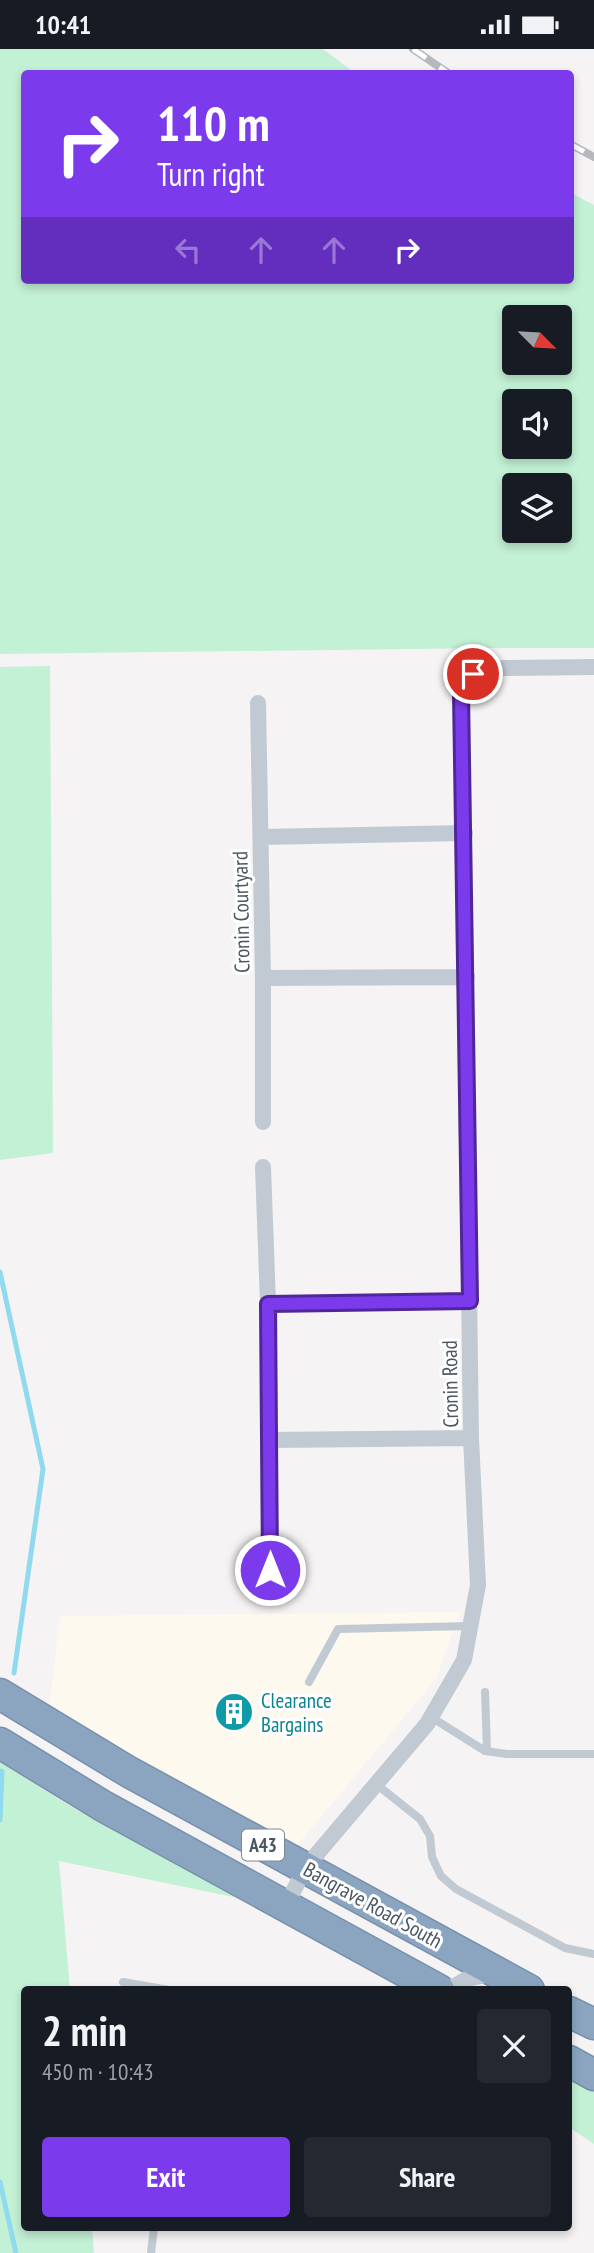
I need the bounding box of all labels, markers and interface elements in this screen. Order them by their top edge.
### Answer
text: 10:41 [35,8,91,41]
text: 110 m [157,91,270,155]
icon: right [42,98,133,189]
text: Turn right [157,153,265,195]
icon: left [169,231,207,269]
icon: ahead [242,231,280,269]
icon: ahead [315,231,353,269]
icon: right [388,231,426,269]
north arrow [502,305,572,375]
map controls [502,305,572,543]
button: sound [502,389,572,459]
button: layers [502,473,572,543]
pin [443,644,503,704]
icon: arrive [454,655,492,693]
street label: Cronin Courtyard [226,851,256,973]
street label: Cronin Road [436,1340,464,1428]
position arrow [233,1533,307,1607]
place label: Clearance Bargains [261,1687,332,1738]
building icon: Clearance Bargains [213,1691,255,1733]
road number: A43 [242,1829,284,1861]
street label: Bangrave Road South [299,1856,447,1954]
text: 2 min [42,2003,127,2058]
button: close [477,2009,551,2083]
text: 450 m · 10:43 [42,2057,154,2086]
button: Exit [42,2137,290,2217]
button: Share [304,2137,551,2217]

